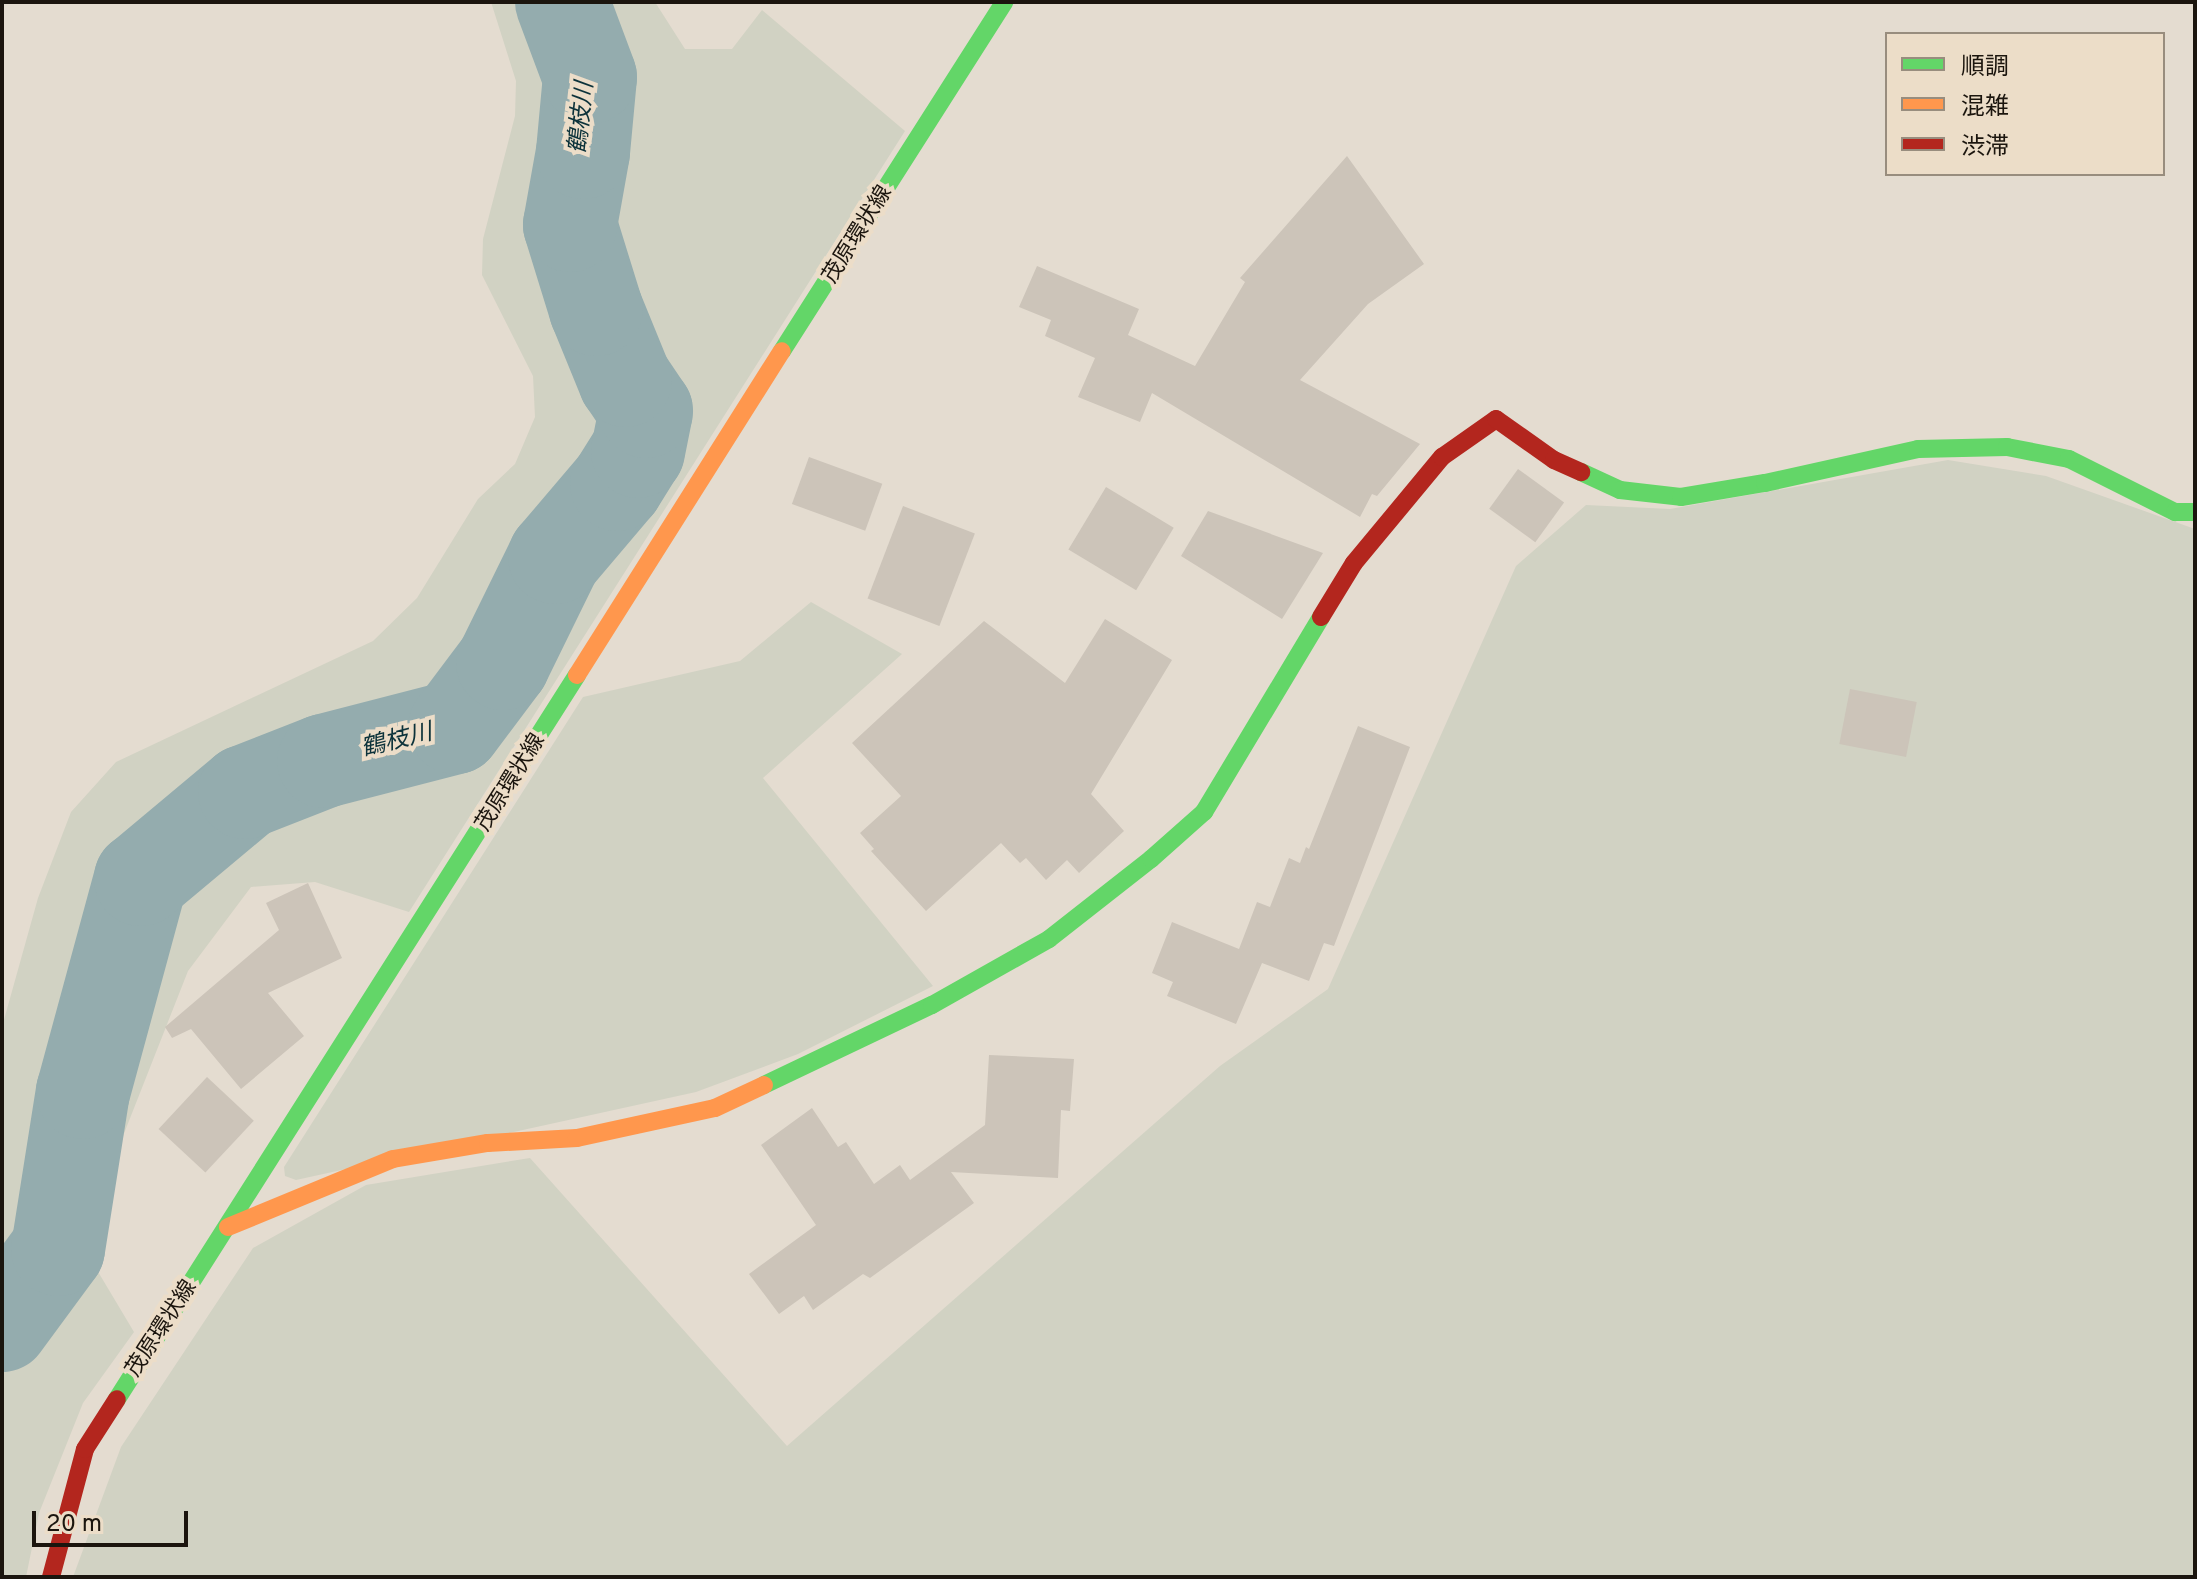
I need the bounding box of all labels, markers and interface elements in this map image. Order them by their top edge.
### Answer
legend [1885,32,2165,176]
text: 順調 [1961,53,2009,83]
water label: 鶴枝川 [565,81,601,155]
text: 混雑 [1961,93,2009,123]
text: 渋滞 [1961,133,2009,163]
street label: 茂原環状線 [818,181,898,289]
water label: 鶴枝川 [359,719,435,765]
street label: 茂原環状線 [471,729,551,837]
street label: 茂原環状線 [121,1276,203,1382]
scale bar [36,1495,192,1545]
text: 20 m [46,1510,102,1540]

